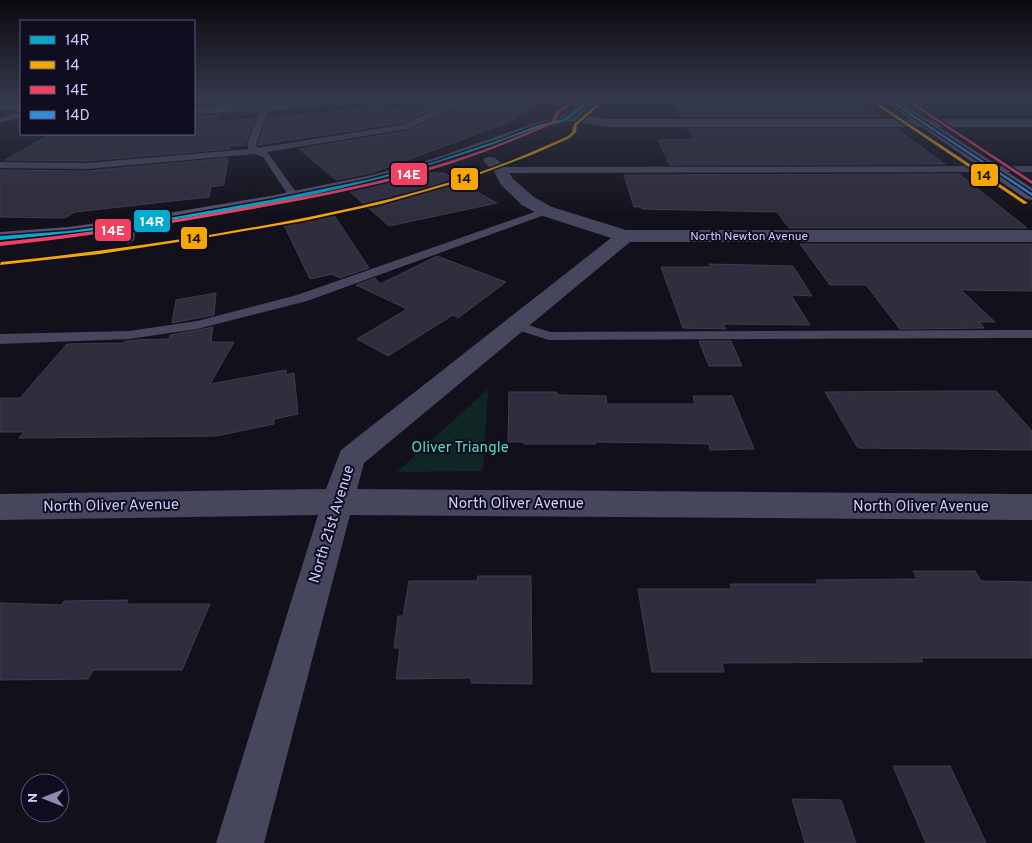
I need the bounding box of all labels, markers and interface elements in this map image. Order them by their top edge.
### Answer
legend [20,20,195,135]
text: 14R [65,32,90,51]
text: 14 [65,57,80,76]
text: 14E [65,82,89,101]
text: 14D [65,107,90,126]
line badge: 14E [390,162,428,186]
line badge: 14 [970,163,999,187]
text: 14E [397,167,421,184]
line badge: 14 [450,167,479,191]
text: 14 [977,168,991,185]
text: 14 [457,171,471,188]
line badge: 14R [133,209,171,233]
text: 14R [140,214,164,231]
line badge: 14E [94,218,132,242]
text: 14E [101,223,125,240]
line badge: 14 [180,226,208,250]
street label: North Newton Avenue [690,229,808,245]
text: 14 [187,231,201,248]
park label: Oliver Triangle [411,439,509,458]
street label: North 21st Avenue [305,463,359,586]
street label: North Oliver Avenue [448,495,584,514]
street label: North Oliver Avenue [43,496,179,517]
street label: North Oliver Avenue [853,498,989,517]
north arrow [20,773,70,823]
text: N [25,793,42,803]

